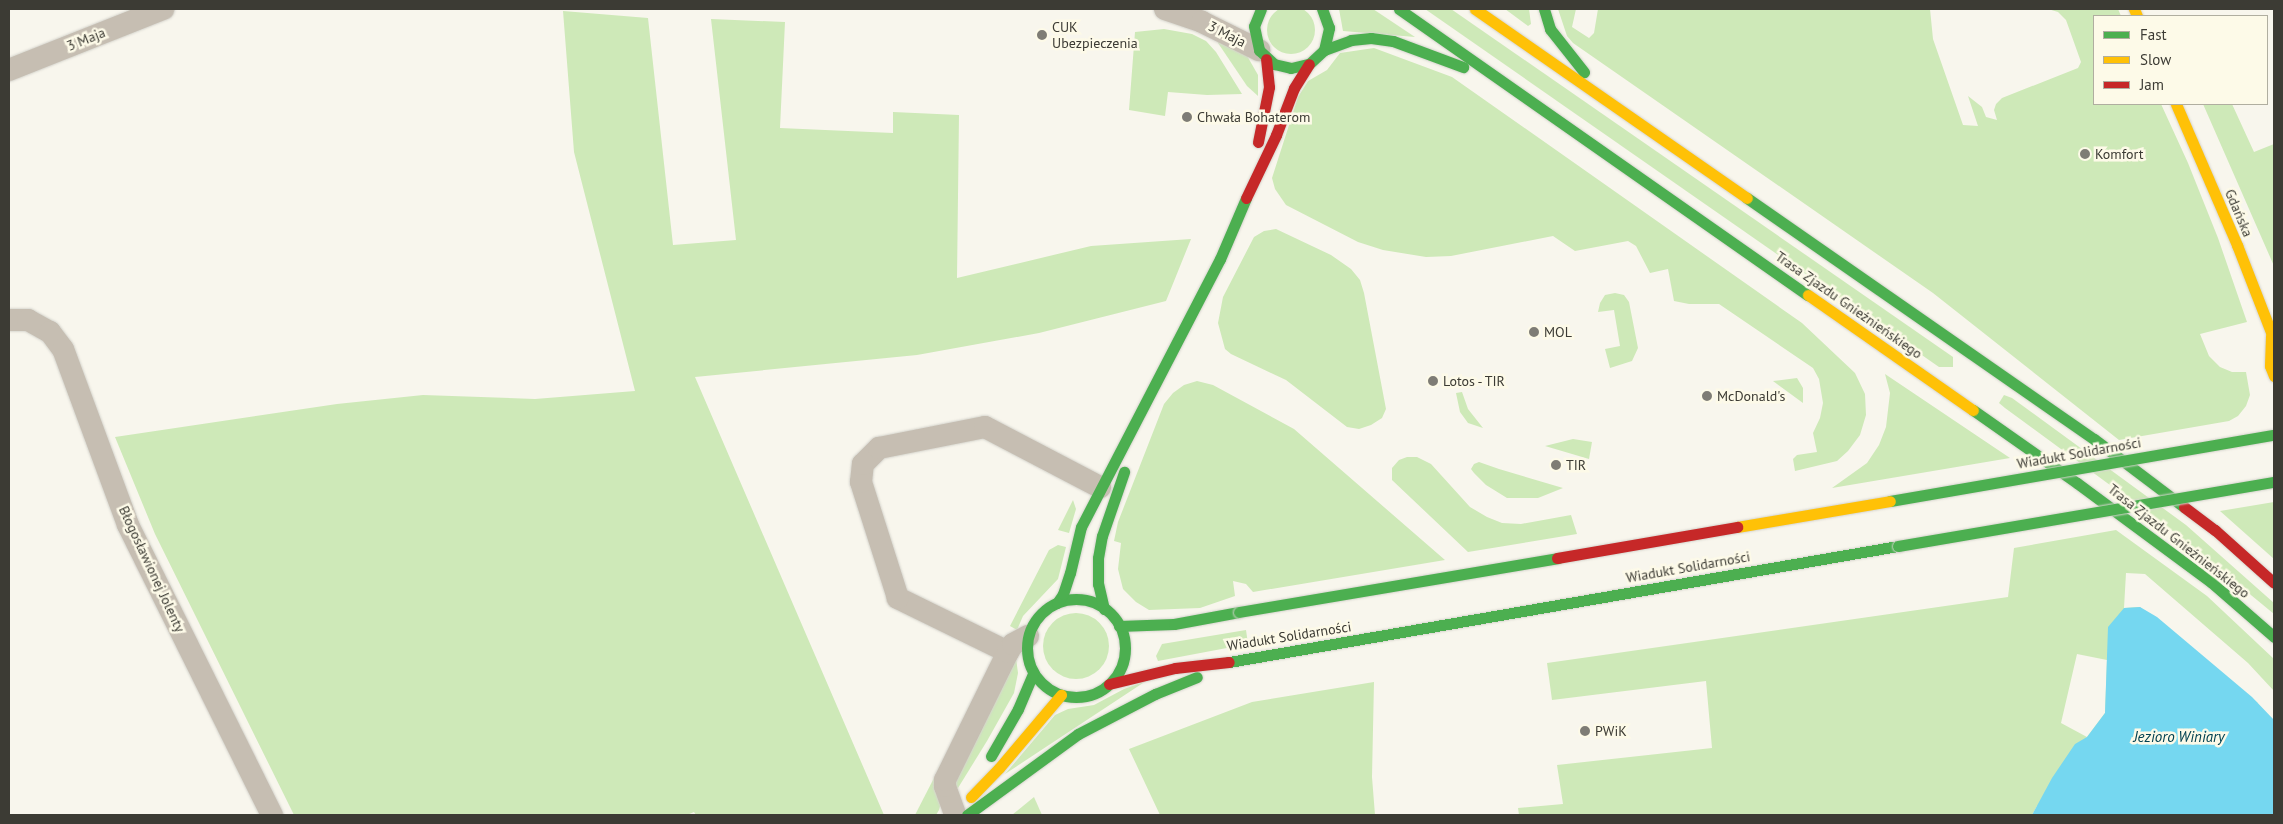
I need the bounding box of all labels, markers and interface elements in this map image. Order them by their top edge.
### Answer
legend [2093,15,2268,105]
street label: 3 Maja [1205,17,1249,51]
place label: CUK Ubezpieczenia [1052,19,1138,52]
street label: 3 Maja [64,24,108,54]
text: Fast [2140,25,2167,44]
marker: CUK Ubezpieczenia [1036,29,1048,41]
text: Slow [2140,50,2171,69]
text: Jam [2140,75,2164,94]
place label: Chwała Bohaterom [1197,109,1310,125]
marker: Chwała Bohaterom [1181,111,1193,123]
place label: Komfort [2095,146,2143,162]
marker: Komfort [2079,148,2091,160]
street label: Gdańska [2221,187,2257,239]
street label: Trasa Zjazdu Gnieźnieńskiego [1772,248,1926,362]
place label: MOL [1544,324,1572,340]
marker: MOL [1528,326,1540,338]
place label: Lotos - TIR [1443,373,1508,389]
marker: Lotos - TIR [1427,375,1439,387]
place label: McDonald's [1717,388,1785,404]
marker: McDonald's [1701,390,1713,402]
street label: Wiadukt Solidarności [2016,434,2142,472]
place label: TIR [1566,457,1586,473]
marker: TIR [1550,459,1562,471]
street label: Trasa Zjazdu Gnieźnieńskiego [2105,480,2253,602]
street label: Błogosławionej Jolenty [115,503,189,635]
street label: Wiadukt Solidarności [1625,548,1751,586]
street label: Wiadukt Solidarności [1226,618,1352,654]
place label: PWiK [1595,723,1627,739]
marker: PWiK [1579,725,1591,737]
water label: Jezioro Winiary [2133,728,2225,746]

